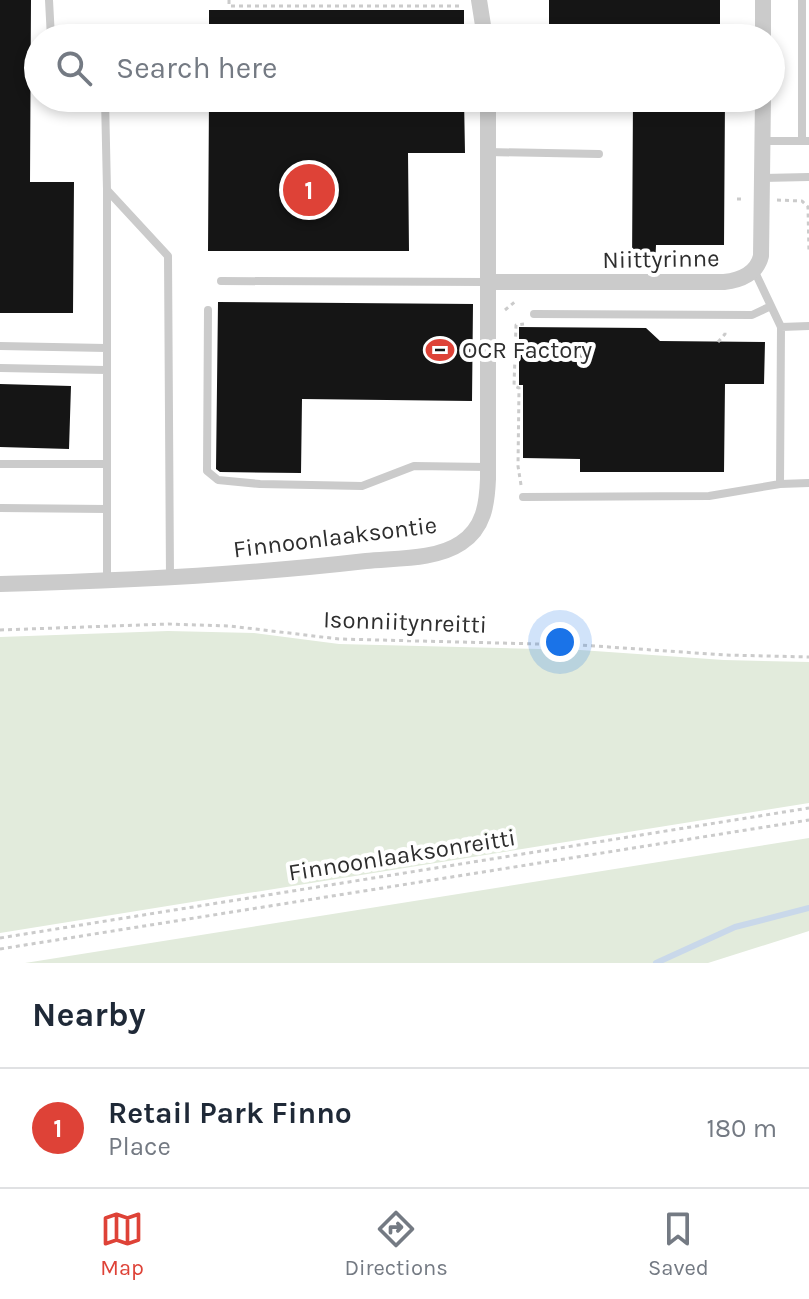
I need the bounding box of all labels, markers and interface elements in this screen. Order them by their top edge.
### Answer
search box [24,24,785,112]
icon: search [52,46,96,90]
text: Search here [116,50,277,86]
pin: 1 [283,160,335,220]
street label: Niittyrinne [602,244,720,274]
sports icon: OCR Factory [425,335,455,365]
place label: OCR Factory [462,336,592,364]
street label: Finnoonlaaksontie [232,511,438,563]
street label: Isonniitynreitti [323,605,487,639]
your location [540,622,580,662]
street label: Finnoonlaaksonreitti [286,823,518,887]
text: Nearby [32,995,146,1035]
text: Retail Park Finno [108,1095,352,1131]
text: 1 [53,1113,63,1144]
text: 180 m [707,1113,777,1144]
text: Place [108,1131,171,1162]
tab: Map [100,1207,144,1281]
tab: Directions [344,1207,448,1281]
tab: Saved [648,1207,709,1281]

